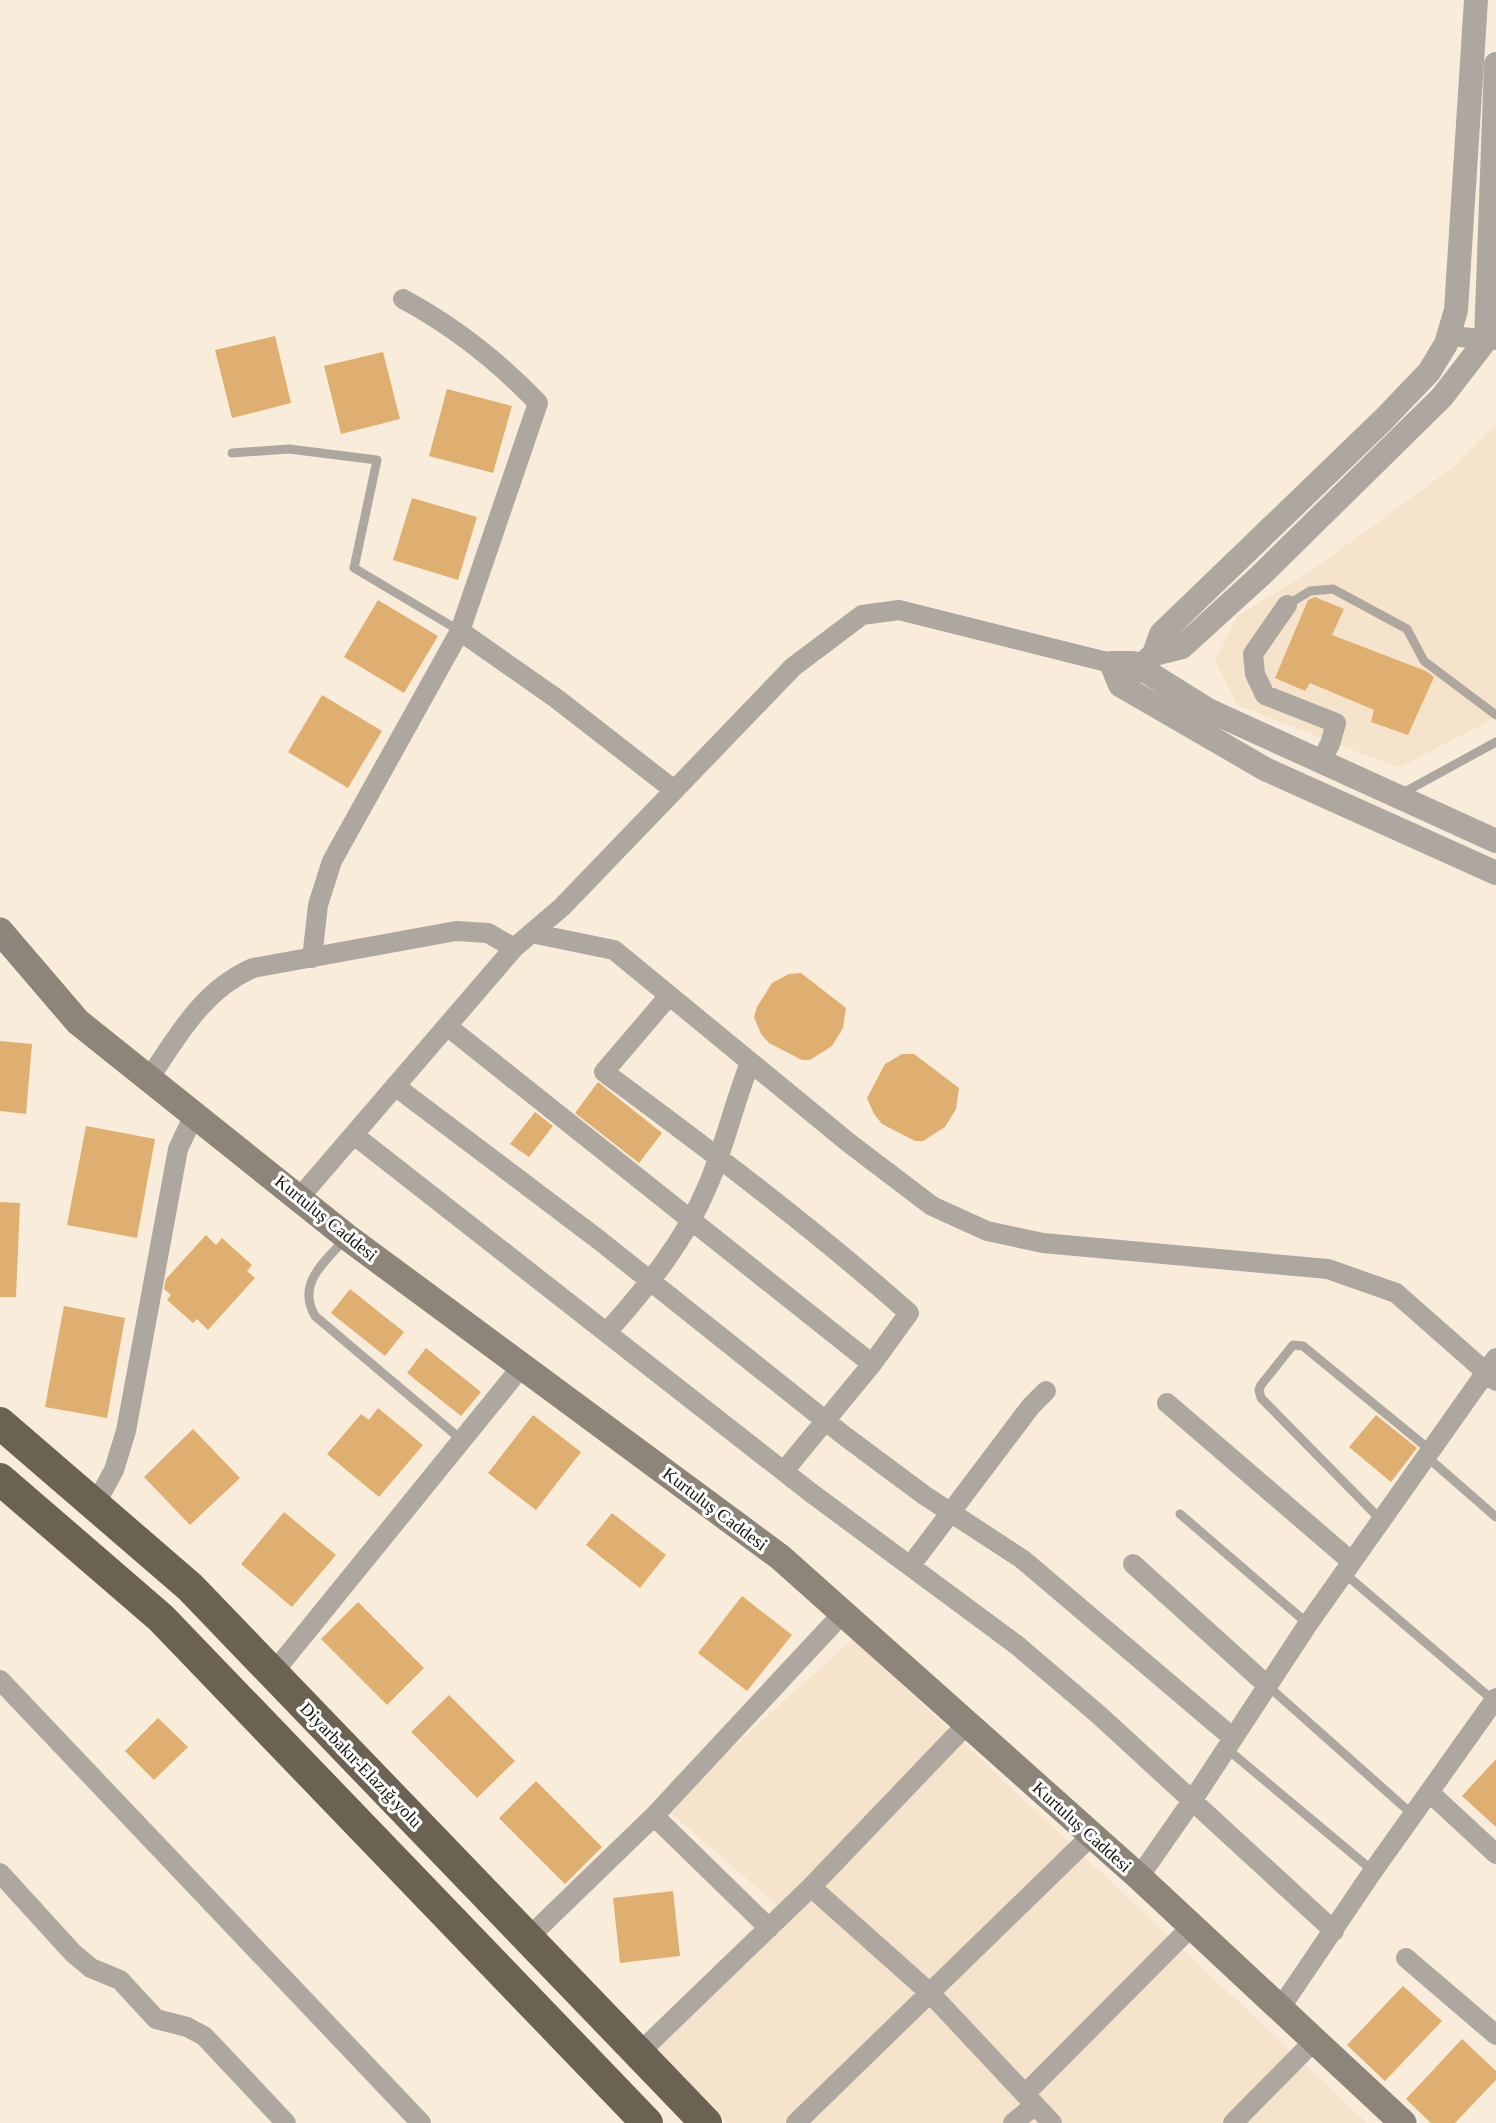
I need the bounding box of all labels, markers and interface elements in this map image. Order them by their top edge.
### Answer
street label: Kurtuluş Caddesi [271,1171,381,1265]
street label: Kurtuluş Caddesi [659,1463,771,1555]
street label: Diyarbakır-Elazığ yolu [296,1698,426,1832]
street label: Kurtuluş Caddesi [1029,1778,1135,1876]

